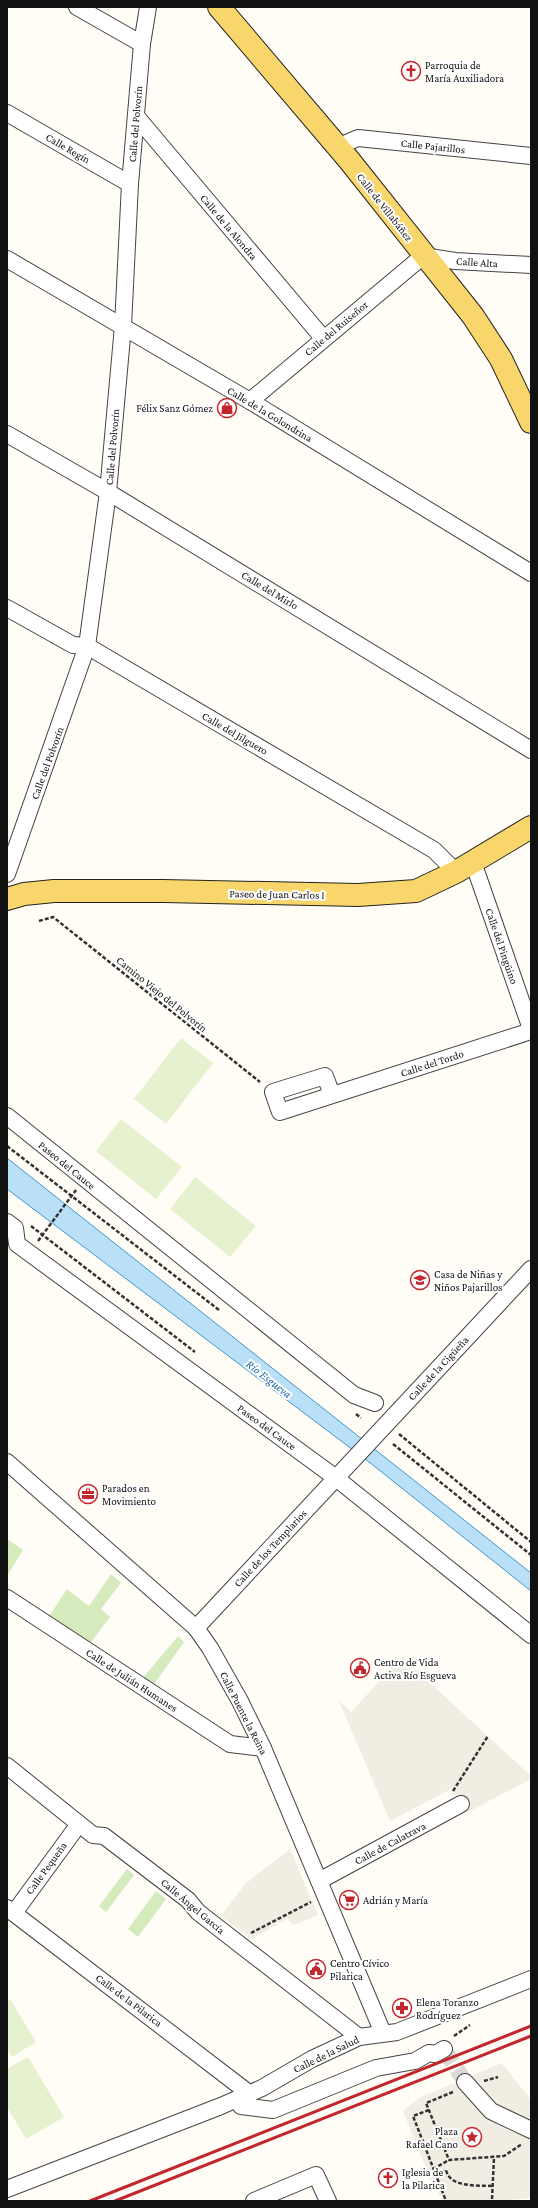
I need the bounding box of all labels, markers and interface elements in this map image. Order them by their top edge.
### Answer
place label: Parroquia de María Auxiliadora [425,59,504,84]
church icon: Parroquia de María Auxiliadora [400,60,422,82]
street label: Calle del Polvorín [126,85,144,163]
street label: Calle Regín [43,131,92,166]
street label: Calle Pajarillos [400,137,466,156]
street label: Calle de Villabáñez [355,171,415,244]
street label: Calle de la Alondra [198,192,260,262]
street label: Calle Alta [456,255,498,269]
street label: Calle del Ruiseñor [302,298,370,358]
street label: Calle de la Golondrina [225,384,315,444]
shop icon: Félix Sanz Gómez [216,397,238,419]
place label: Félix Sanz Gómez [136,402,213,414]
street label: Calle del Polvorín [103,408,121,486]
street label: Calle del Mirlo [239,568,301,612]
street label: Calle del Jilguero [199,709,271,758]
street label: Calle del Polvorín [28,725,66,801]
street label: Paseo de Juan Carlos I [229,887,325,902]
street label: Calle del Pingüino [482,906,521,986]
street label: Camino Viejo del Polvorín [114,954,210,1035]
street label: Calle del Tordo [399,1047,466,1079]
street label: Paseo del Cauce [36,1138,98,1192]
place label: Casa de Niñas y Niños Pajarillos [434,1268,503,1294]
school or university icon: Casa de Niñas y Niños Pajarillos [409,1269,431,1291]
street label: Calle de la Cigüeña [405,1333,472,1403]
water label: Río Esgueva [243,1357,295,1401]
street label: Paseo del Cauce [235,1402,299,1452]
place label: Parados en Movimiento [102,1482,157,1507]
office icon: Parados en Movimiento [77,1483,99,1505]
street label: Calle de los Templarios [231,1507,310,1590]
street label: Calle de Julián Humanes [83,1646,180,1715]
place label: Centro de Vida Activa Río Esgueva [374,1656,456,1682]
public building icon: Centro de Vida Activa Río Esgueva [349,1657,371,1679]
street label: Calle Puente la Reina [218,1670,270,1756]
street label: Calle de Calatrava [352,1819,428,1867]
street label: Calle Pequeña [23,1840,70,1897]
street label: Calle Ángel García [158,1876,227,1937]
supermarket icon: Adrián y María [338,1889,360,1911]
place label: Adrián y María [363,1894,428,1907]
place label: Centro Cívico Pilarica [330,1957,390,1982]
public building icon: Centro Cívico Pilarica [305,1958,327,1980]
street label: Calle de la Pilarica [94,1971,164,2029]
place label: Elena Toranzo Rodríguez [416,1996,479,2022]
pharmacy icon: Elena Toranzo Rodríguez [391,1997,413,2019]
street label: Calle de la Salud [291,2033,361,2075]
place label: Plaza Rafael Cano [406,2125,459,2150]
place icon: Plaza Rafael Cano [461,2126,483,2148]
place label: Iglesia de la Pilarica [402,2166,445,2191]
church icon: Iglesia de la Pilarica [377,2167,399,2189]

